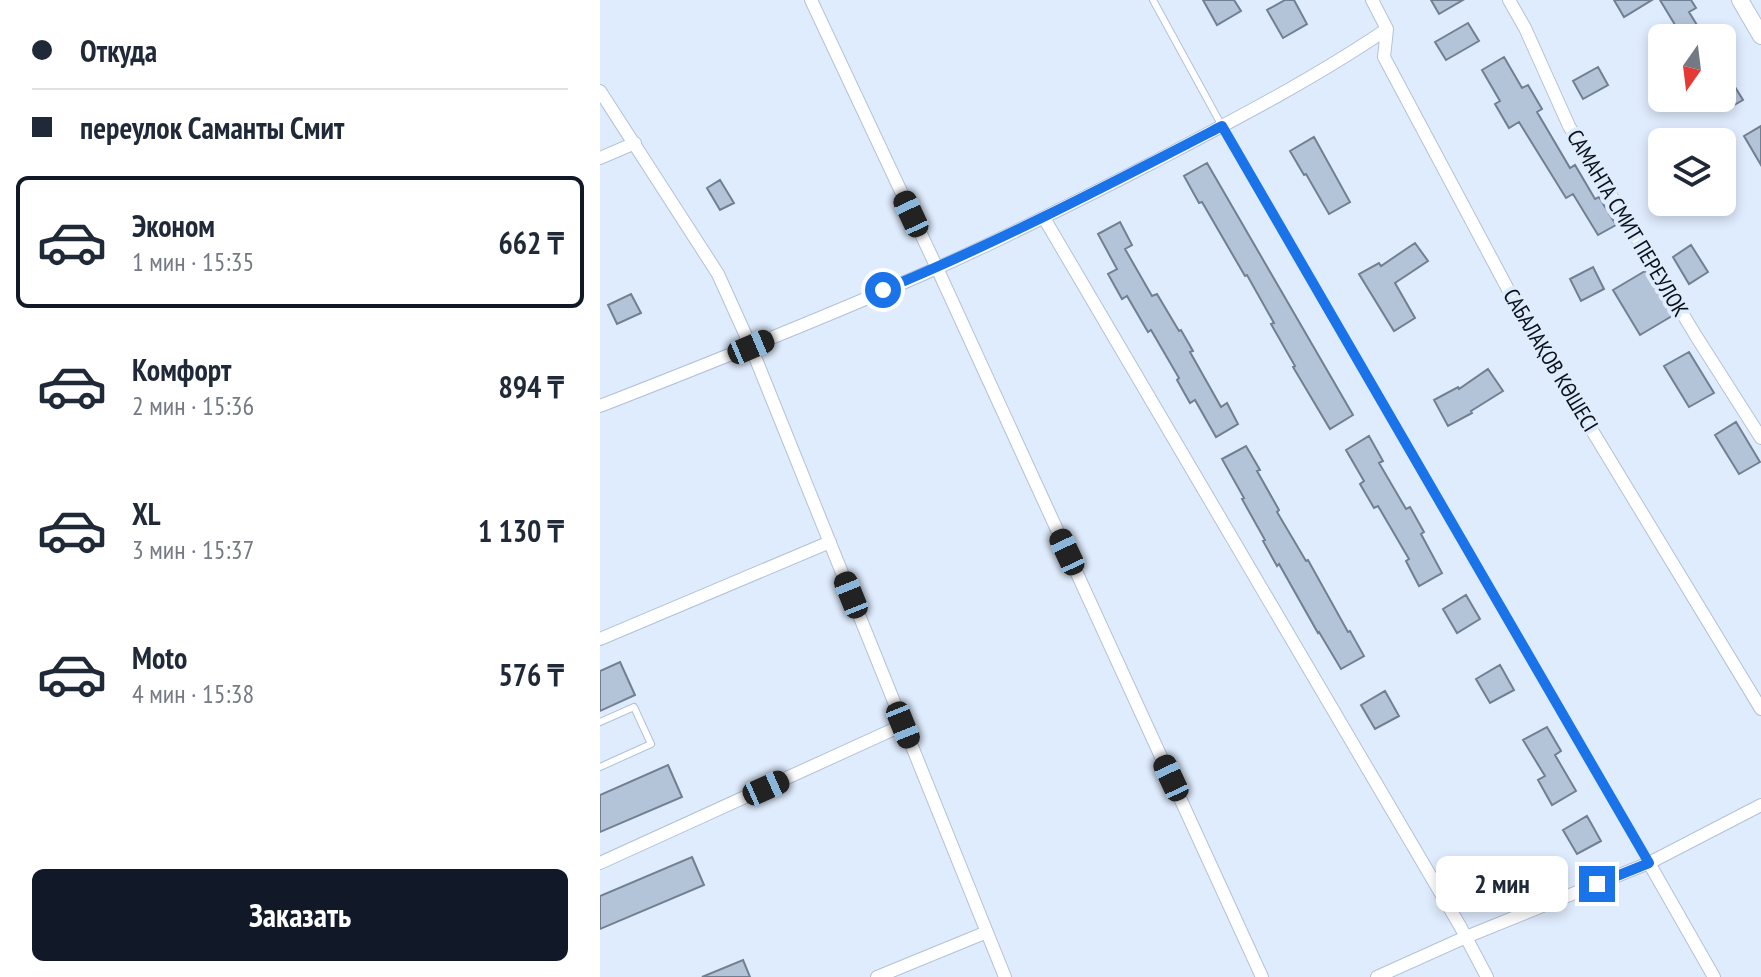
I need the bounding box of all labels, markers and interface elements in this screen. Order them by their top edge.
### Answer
north arrow [1648,24,1736,112]
map controls [1648,24,1736,216]
text: Откуда [80,31,157,70]
text: переулок Саманты Смит [80,108,344,147]
street label: САМАНТА СМИТ ПЕРЕУЛОК [1561,125,1695,322]
button: layers [1648,128,1736,216]
car [890,187,932,241]
icon: car [36,206,108,278]
text: Эконом [132,206,215,245]
text: 662 ₸ [498,223,564,262]
text: 1 мин · 15:35 [132,245,254,278]
route start [865,272,901,308]
street label: САБАЛАҚОВ КӨШЕСІ [1497,283,1605,437]
car [724,327,778,367]
icon: car [36,350,108,422]
text: Комфорт [132,350,231,389]
text: 894 ₸ [498,367,564,406]
text: 2 мин · 15:36 [132,389,254,422]
icon: car [36,494,108,566]
text: XL [132,494,161,533]
text: 1 130 ₸ [478,511,564,550]
car [1046,525,1088,579]
text: 3 мин · 15:37 [132,533,254,566]
car [831,568,871,622]
icon: car [36,638,108,710]
text: Moto [132,638,187,677]
text: 576 ₸ [498,655,564,694]
text: 4 мин · 15:38 [132,677,254,710]
car [883,698,923,752]
car [1150,751,1192,805]
car [739,767,793,809]
callout: 2 мин [1437,856,1569,912]
route end [1579,866,1615,902]
text: 2 мин [1474,867,1530,900]
button: Заказать [32,869,568,961]

